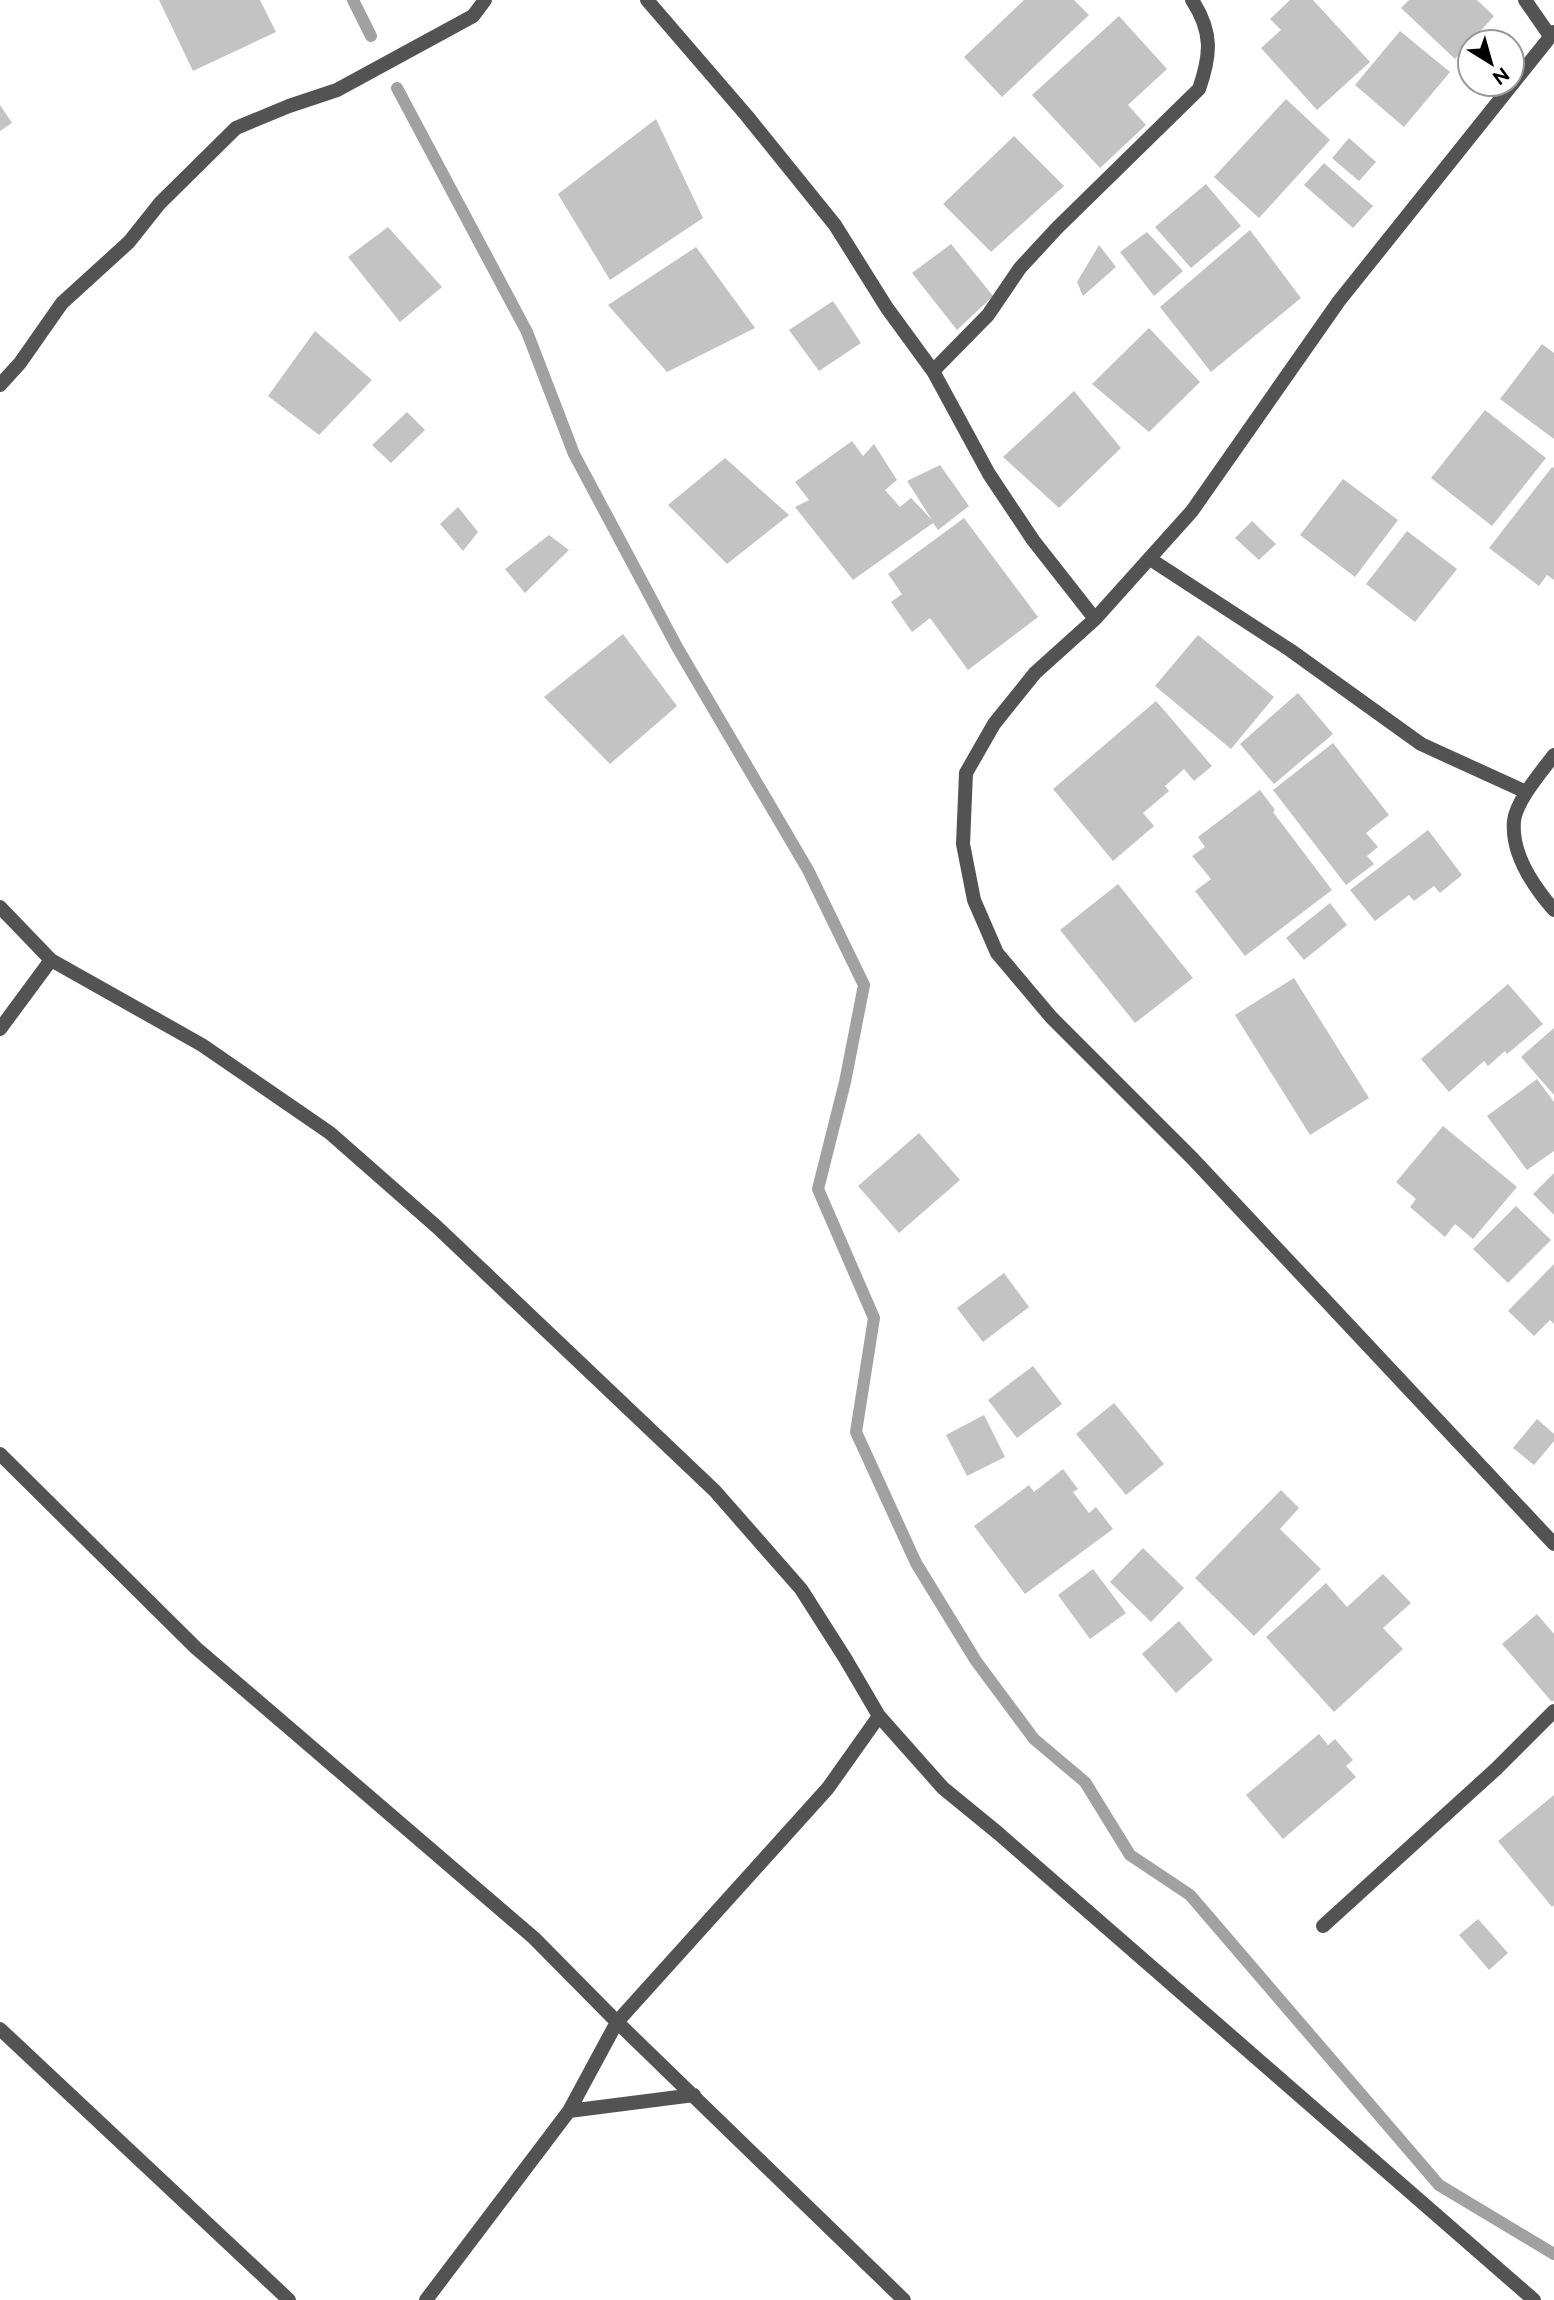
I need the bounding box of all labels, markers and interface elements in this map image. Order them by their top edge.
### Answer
north arrow [1456,28,1526,98]
text: N [1489,63,1514,90]

